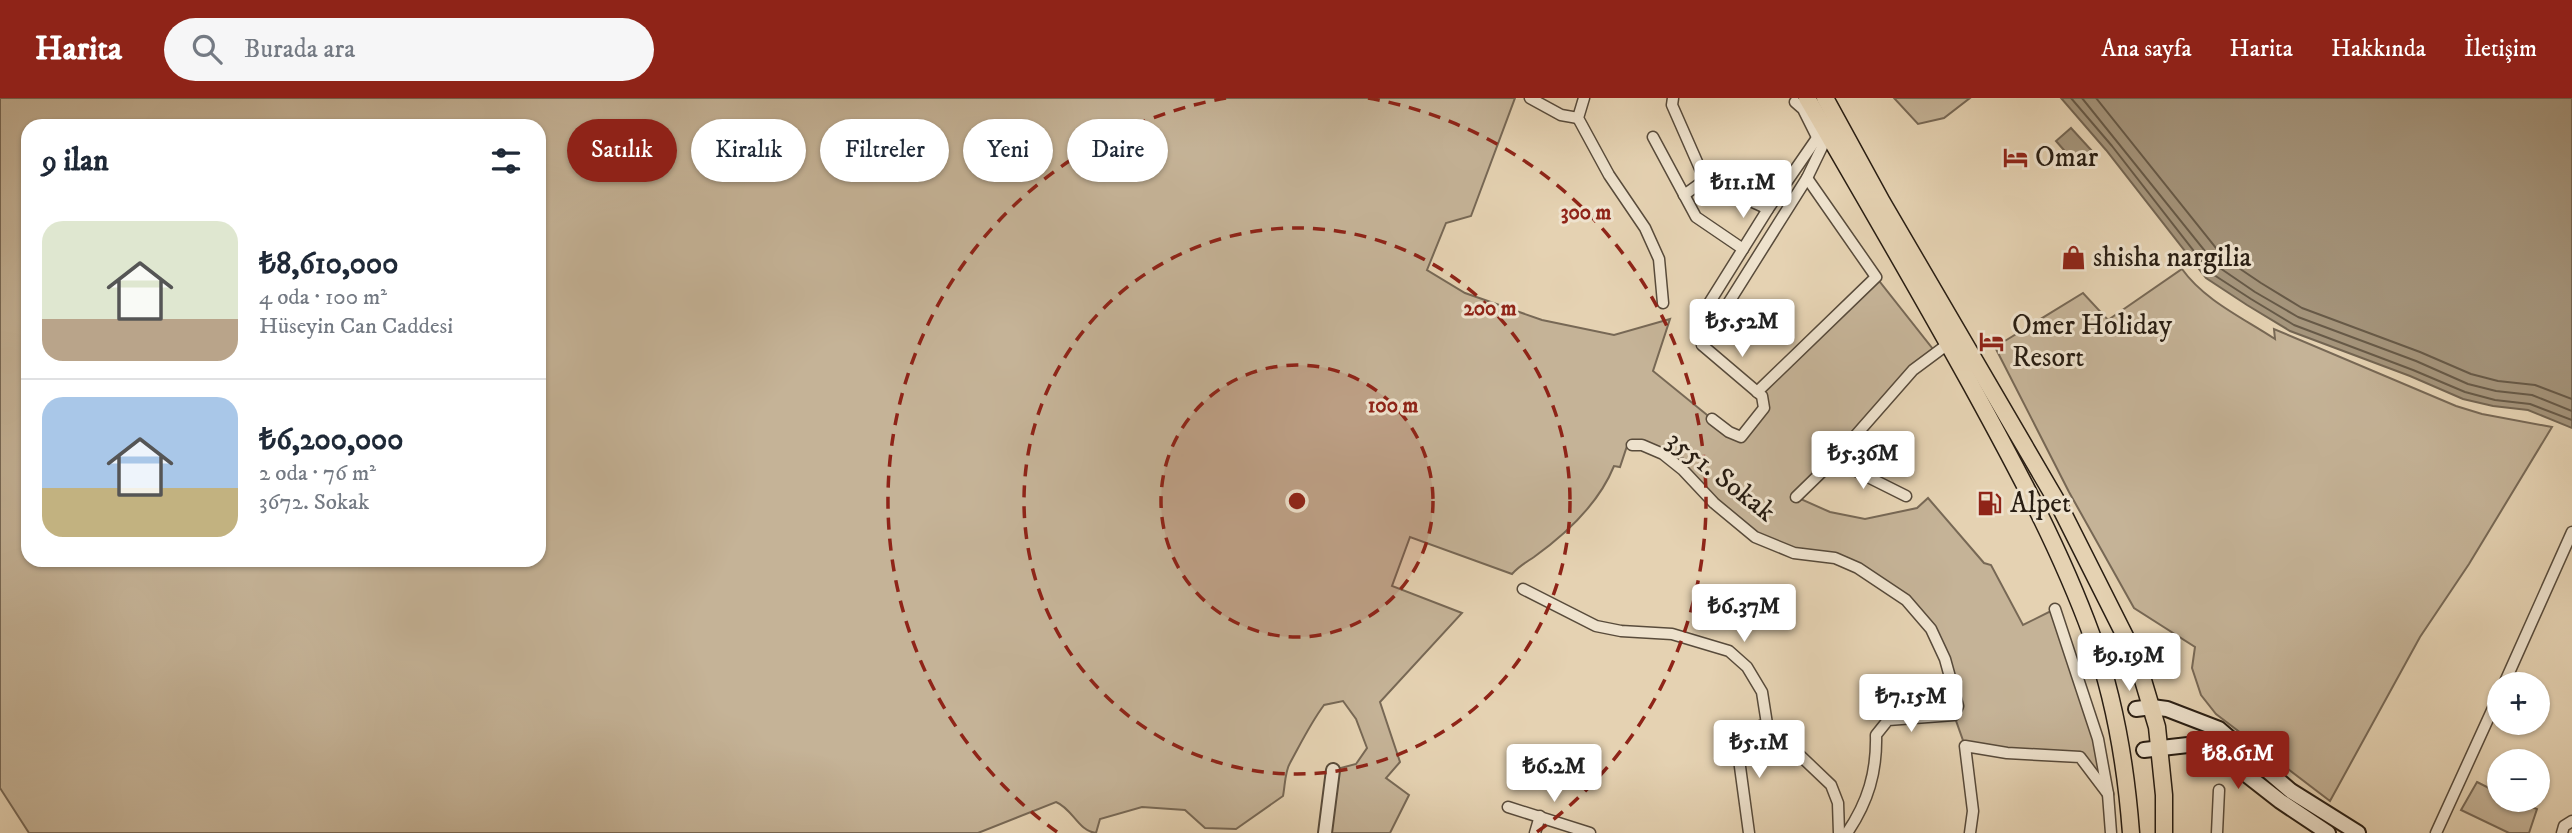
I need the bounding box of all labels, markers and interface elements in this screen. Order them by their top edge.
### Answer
search box [164,18,654,81]
text: Harita [35,29,122,70]
icon: search [188,30,226,68]
text: Burada ara [244,33,355,66]
text: Ana sayfa [2101,34,2192,64]
text: Harita [2230,34,2293,64]
text: Hakkında [2331,34,2426,64]
text: İletişim [2464,34,2537,64]
chip: Satılık [567,119,677,182]
chip: Kiralık [691,119,806,182]
chip: Filtreler [820,119,949,182]
chip: Yeni [963,119,1053,182]
chip: Daire [1067,119,1168,182]
place label: Omar [2035,140,2099,175]
icon: filters [487,142,525,180]
text: 9 ilan [42,143,109,180]
hotel icon: Omar [2001,143,2029,171]
pin: ₺11.1M [1686,160,1800,220]
text: ₺11.1M [1711,168,1775,197]
text: 300 m [1561,200,1612,226]
place label: shisha nargilia [2093,240,2252,275]
shop icon: shisha nargilia [2059,243,2087,271]
text: ₺8,610,000 [259,246,398,283]
icon: home [98,249,182,333]
text: 4 oda · 100 m² [259,283,387,312]
text: 200 m [1463,296,1517,322]
pin: ₺5.52M [1685,300,1799,359]
text: ₺5.52M [1706,307,1778,336]
place label: Omer Holiday Resort [2012,308,2173,375]
text: Hüseyin Can Caddesi [259,312,453,341]
hotel icon: Omer Holiday Resort [1978,327,2006,355]
text: 100 m [1368,393,1418,419]
text: ₺6,200,000 [259,422,403,459]
street label: 3551. Sokak [1659,422,1783,530]
icon: home [98,425,182,509]
pin: ₺5.36M [1806,432,1920,491]
text: ₺5.36M [1828,439,1898,468]
text: 2 oda · 76 m² [259,459,376,488]
place label: Alpet [2010,486,2071,521]
text: 3672. Sokak [259,488,369,517]
centre of rings [1285,489,1309,513]
fuel station icon: Alpet [1976,489,2004,517]
pin: ₺6.37M [1687,584,1801,644]
text: ₺6.37M [1708,592,1780,621]
pin: ₺9.19M [2072,634,2186,693]
text: ₺9.19M [2094,641,2164,670]
map controls [2487,672,2550,812]
button: + [2487,672,2550,735]
pin: ₺7.15M [1854,674,1968,734]
text: ₺7.15M [1875,682,1947,711]
pin: ₺5.1M [1710,720,1808,780]
text: ₺5.1M [1730,728,1788,757]
pin: ₺8.61M [2181,732,2295,791]
text: ₺8.61M [2202,739,2274,768]
pin: ₺6.2M [1505,744,1603,804]
button: − [2487,749,2550,812]
text: ₺6.2M [1523,752,1585,781]

